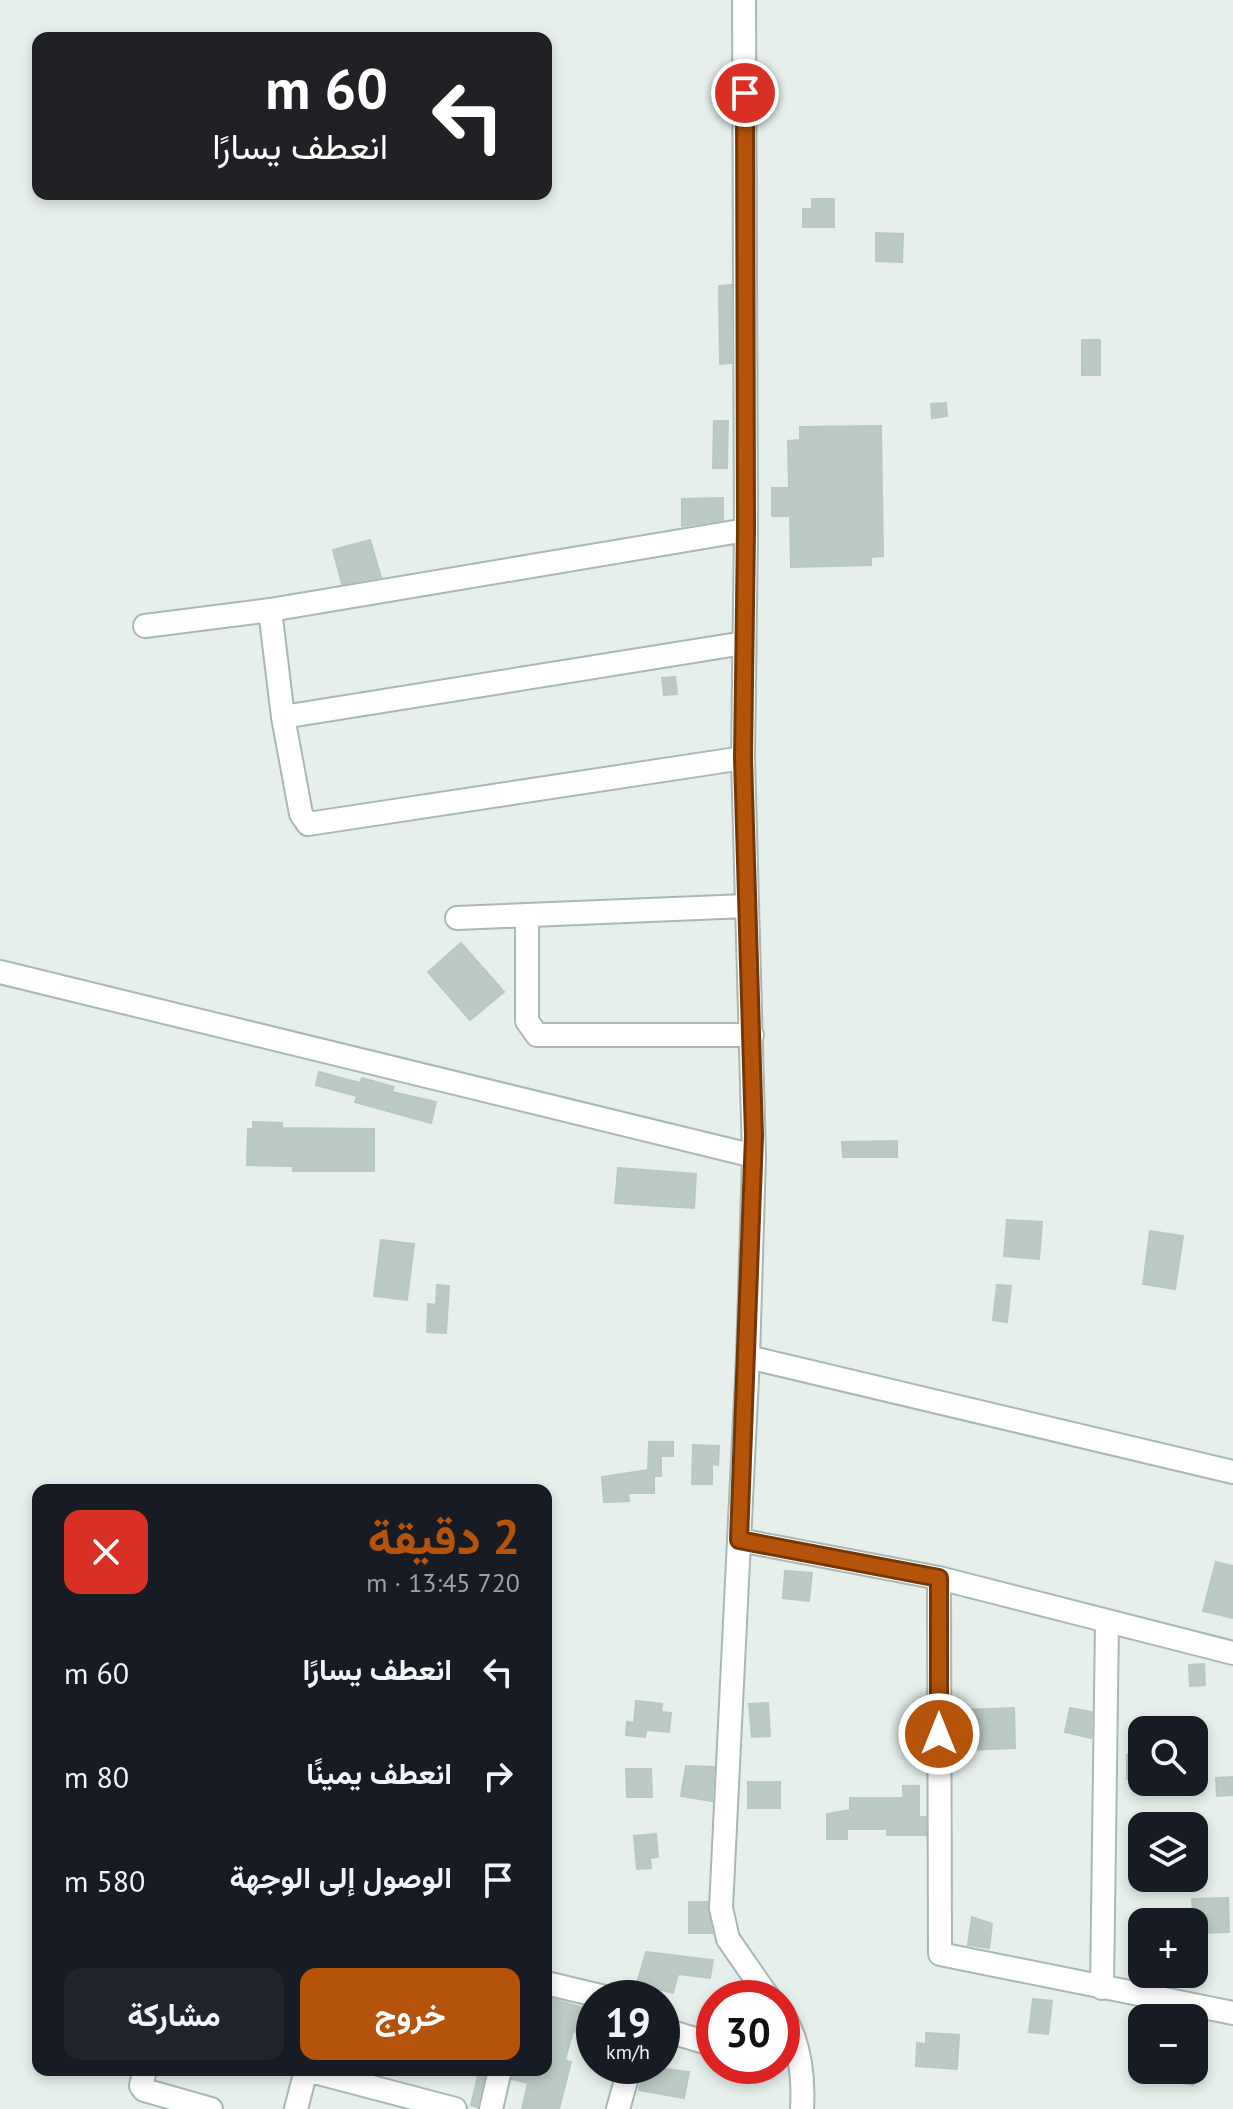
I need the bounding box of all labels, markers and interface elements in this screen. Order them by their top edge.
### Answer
text: 60 m [265,52,388,124]
pin [711,59,779,127]
icon: left [416,64,520,168]
icon: arrive [723,71,767,115]
text: انعطف يسارًا [212,122,388,169]
text: 2 دقيقة [367,1505,520,1567]
button: close [64,1510,148,1594]
text: 720 m · 13:45 [366,1566,520,1599]
text: انعطف يسارًا [302,1649,452,1688]
icon: left [476,1650,520,1694]
text: 60 m [64,1653,129,1692]
position arrow [897,1692,981,1776]
map controls [1128,1716,1208,2084]
button: search [1128,1716,1208,1796]
text: انعطف يمينًا [306,1753,452,1792]
icon: right [476,1754,520,1798]
text: 80 m [64,1757,129,1796]
button: layers [1128,1812,1208,1892]
text: الوصول إلى الوجهة [229,1857,452,1896]
icon: arrive [476,1858,520,1902]
text: 580 m [64,1861,145,1900]
button: + [1128,1908,1208,1988]
button: مشاركة [64,1968,284,2060]
button: خروج [300,1968,520,2060]
speed limit sign: 30 [696,1980,800,2084]
text: 19 [605,1996,651,2048]
button: − [1128,2004,1208,2084]
text: km/h [606,2039,650,2065]

